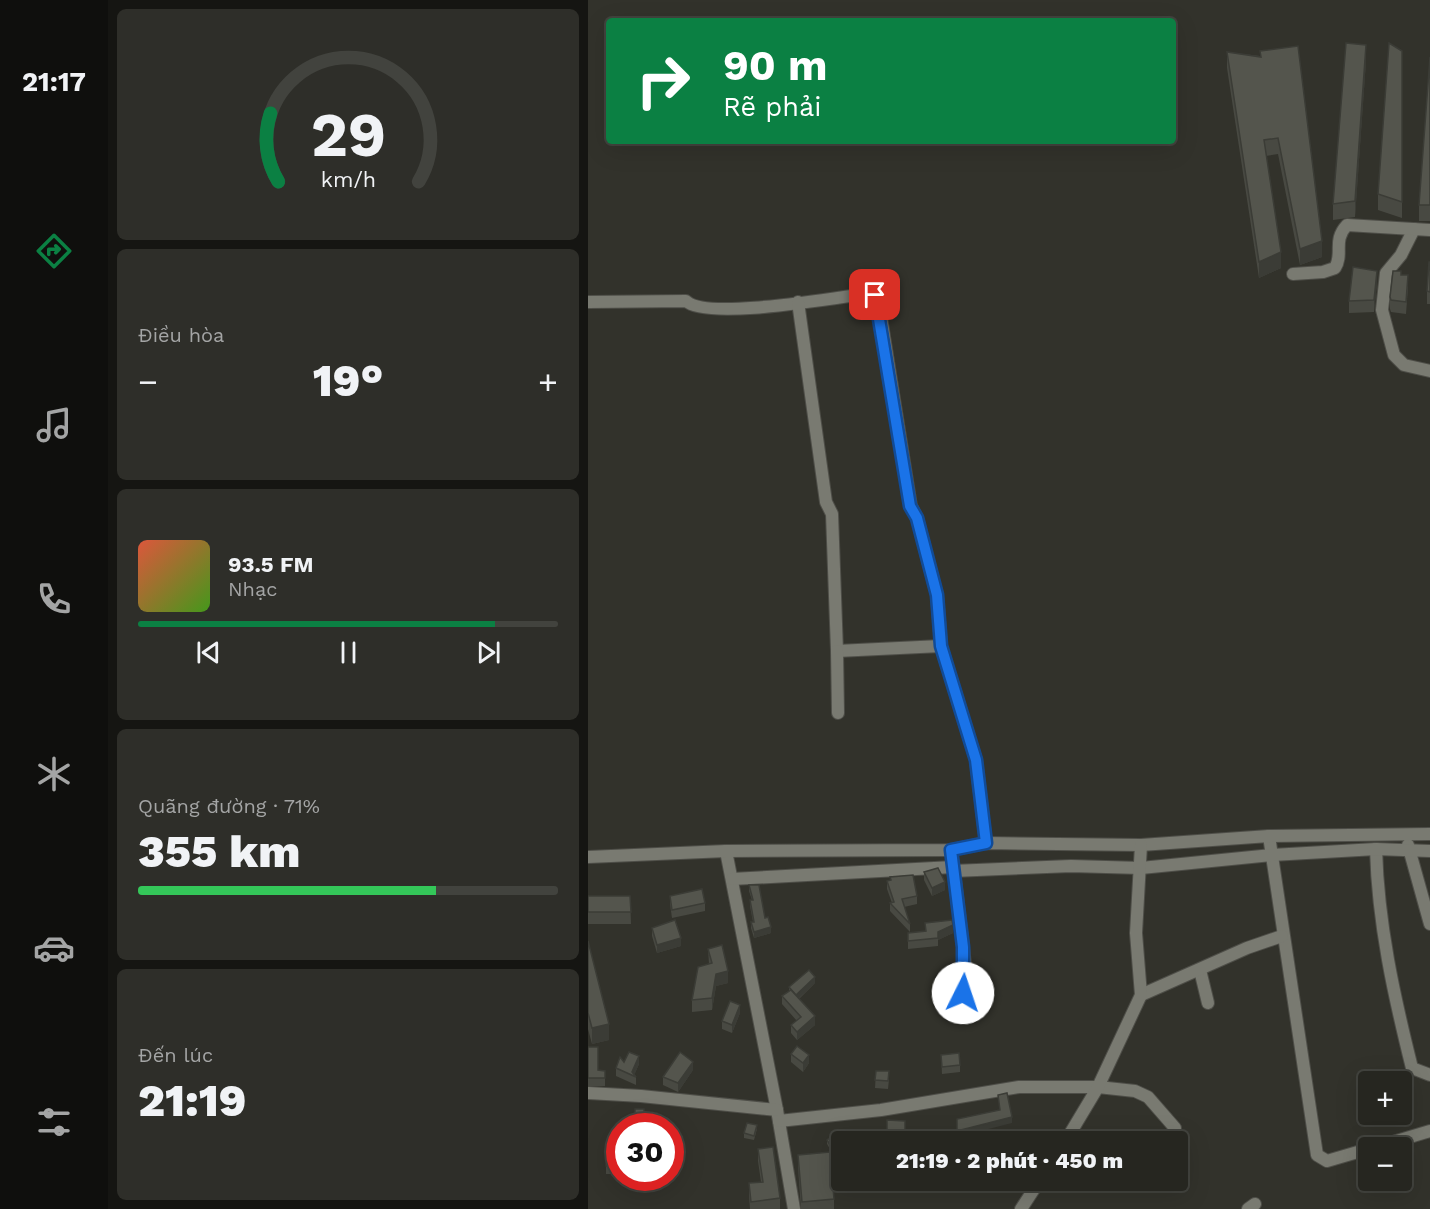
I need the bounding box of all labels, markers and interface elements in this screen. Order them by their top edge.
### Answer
text: 90 m [723,41,827,90]
icon: right [624,42,702,120]
text: 21:17 [22,66,86,98]
text: Rẽ phải [723,91,821,123]
text: 29 [310,98,386,171]
text: km/h [320,167,376,192]
icon: directions [33,230,75,272]
pin [849,269,900,320]
icon: arrive [858,278,891,311]
text: Điều hòa [138,323,224,347]
text: 19° [313,354,383,407]
text: − [138,362,158,401]
text: + [538,362,558,401]
icon: music [33,404,75,446]
text: 93.5 FM [228,552,313,577]
text: Nhạc [228,577,277,601]
icon: phone [33,578,75,620]
icon: previous [192,636,225,669]
icon: pause [332,636,365,669]
icon: next [472,636,505,669]
icon: climate [33,753,75,795]
text: Quãng đường · 71% [138,794,320,818]
text: 355 km [138,825,300,878]
icon: car [33,927,75,969]
position arrow [931,961,995,1025]
text: Đến lúc [138,1043,213,1067]
map controls [1358,1071,1412,1191]
button: + [1358,1071,1412,1125]
text: 21:19 [138,1074,247,1127]
icon: filters [33,1101,75,1143]
speed limit sign: 30 [606,1113,684,1191]
button: − [1358,1137,1412,1191]
text: 21:19 · 2 phút · 450 m [896,1148,1123,1173]

